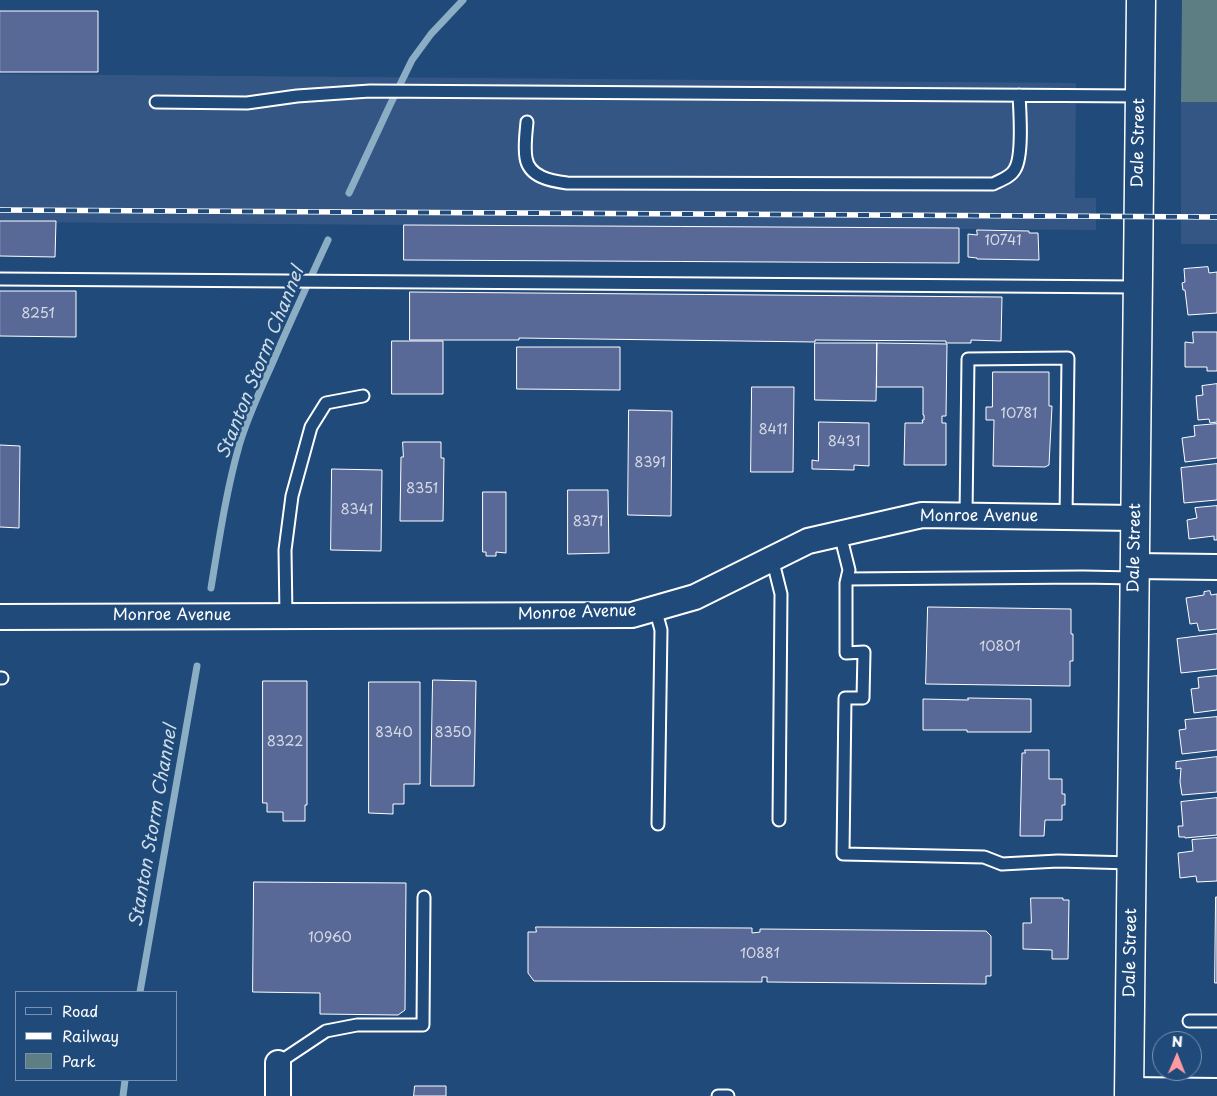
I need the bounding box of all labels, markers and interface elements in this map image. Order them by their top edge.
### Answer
street label: Dale Street [1129,98,1149,188]
house number: 10741 [984,233,1022,249]
water label: Stanton Storm Channel [213,264,309,462]
house number: 8251 [21,306,55,322]
house number: 10781 [1001,406,1037,422]
house number: 8411 [758,422,788,438]
house number: 8431 [828,434,860,450]
house number: 8391 [634,455,666,471]
house number: 8351 [406,481,438,497]
house number: 8341 [341,502,373,518]
street label: Dale Street [1125,503,1145,593]
street label: Monroe Avenue [920,507,1038,527]
house number: 8371 [573,514,603,530]
street label: Monroe Avenue [517,601,637,625]
street label: Monroe Avenue [113,606,231,626]
house number: 10801 [979,639,1021,655]
water label: Stanton Storm Channel [126,723,182,929]
house number: 8340 [375,725,413,741]
house number: 8350 [434,725,472,741]
house number: 8322 [267,734,303,750]
street label: Dale Street [1121,908,1141,998]
house number: 10960 [308,930,352,946]
house number: 10881 [740,946,780,962]
legend [15,991,178,1081]
text: Road [62,999,98,1022]
text: Railway [62,1024,119,1047]
north arrow [1152,1031,1202,1081]
text: N [1172,1031,1183,1052]
text: Park [62,1049,96,1072]

